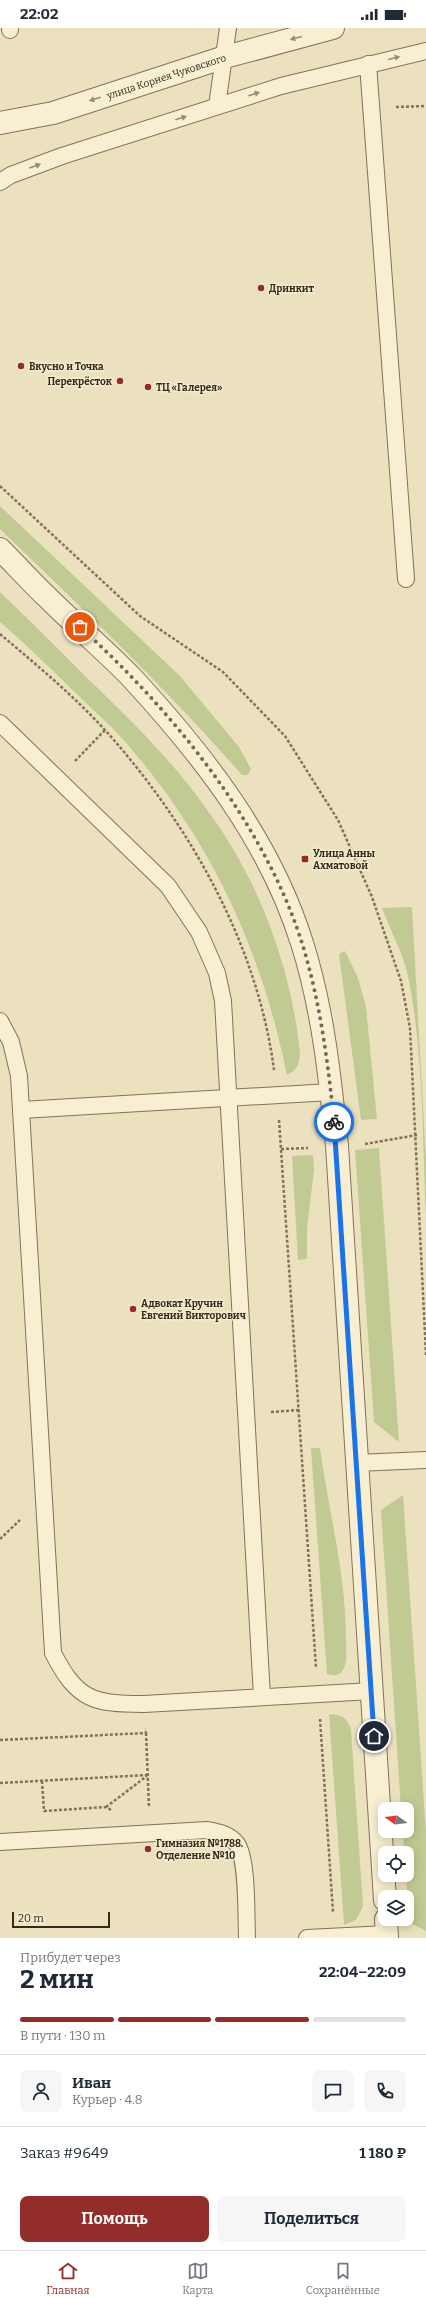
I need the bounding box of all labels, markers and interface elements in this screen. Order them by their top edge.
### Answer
text: 22:02 [20,5,58,23]
one-way arrow [289,35,301,41]
street label: улица Корнея Чуковского [104,52,228,102]
one-way arrow [388,55,400,61]
one-way arrow [249,91,261,97]
one-way arrow [89,97,101,103]
one-way arrow [176,114,188,120]
one-way arrow [30,163,42,169]
marker: Дринкит [256,283,266,293]
place label: Дринкит [269,283,314,295]
marker: Вкусно и Точка [16,361,26,371]
place label: Вкусно и Точка [29,361,104,373]
place label: Перекрёсток [47,376,113,388]
marker: Перекрёсток [115,376,125,386]
marker: ТЦ «Галерея» [143,382,153,392]
place label: ТЦ «Галерея» [156,382,222,394]
pin [63,610,97,644]
icon: bag [69,616,91,638]
place label: Улица Анны Ахматовой [313,848,376,872]
marker: Улица Анны Ахматовой [300,854,310,864]
courier [314,1102,354,1142]
icon: bike [323,1111,345,1133]
place label: Адвокат Кручин Евгений Викторович [141,1298,246,1322]
marker: Адвокат Кручин Евгений Викторович [128,1304,138,1314]
pin [357,1719,391,1753]
icon: home [363,1725,385,1747]
north arrow [378,1802,414,1838]
map controls [378,1802,414,1926]
place label: Гимназия №1788. Отделение №10 [156,1838,243,1862]
marker: Гимназия №1788. Отделение №10 [143,1844,153,1854]
button: locate [378,1846,414,1882]
button: layers [378,1890,414,1926]
scale bar [12,1910,110,1929]
text: 20 m [18,1912,44,1925]
text: Прибудет через [20,1950,121,1965]
text: 22:04–22:09 [319,1963,406,1981]
text: 2 мин [20,1964,94,1995]
text: В пути · 130 m [20,2028,105,2043]
button: person [20,2070,62,2112]
button: chat [312,2070,354,2112]
button: phone [364,2070,406,2112]
text: Иван [72,2074,111,2092]
text: Курьер · 4.8 [72,2092,143,2107]
text: Заказ #9649 [20,2144,109,2162]
text: 1 180 ₽ [359,2144,406,2162]
button: Помощь [20,2196,209,2242]
button: Поделиться [217,2196,406,2242]
tab: Главная [46,2260,90,2297]
tab: Карта [182,2260,213,2297]
tab: Сохранённые [306,2260,380,2297]

